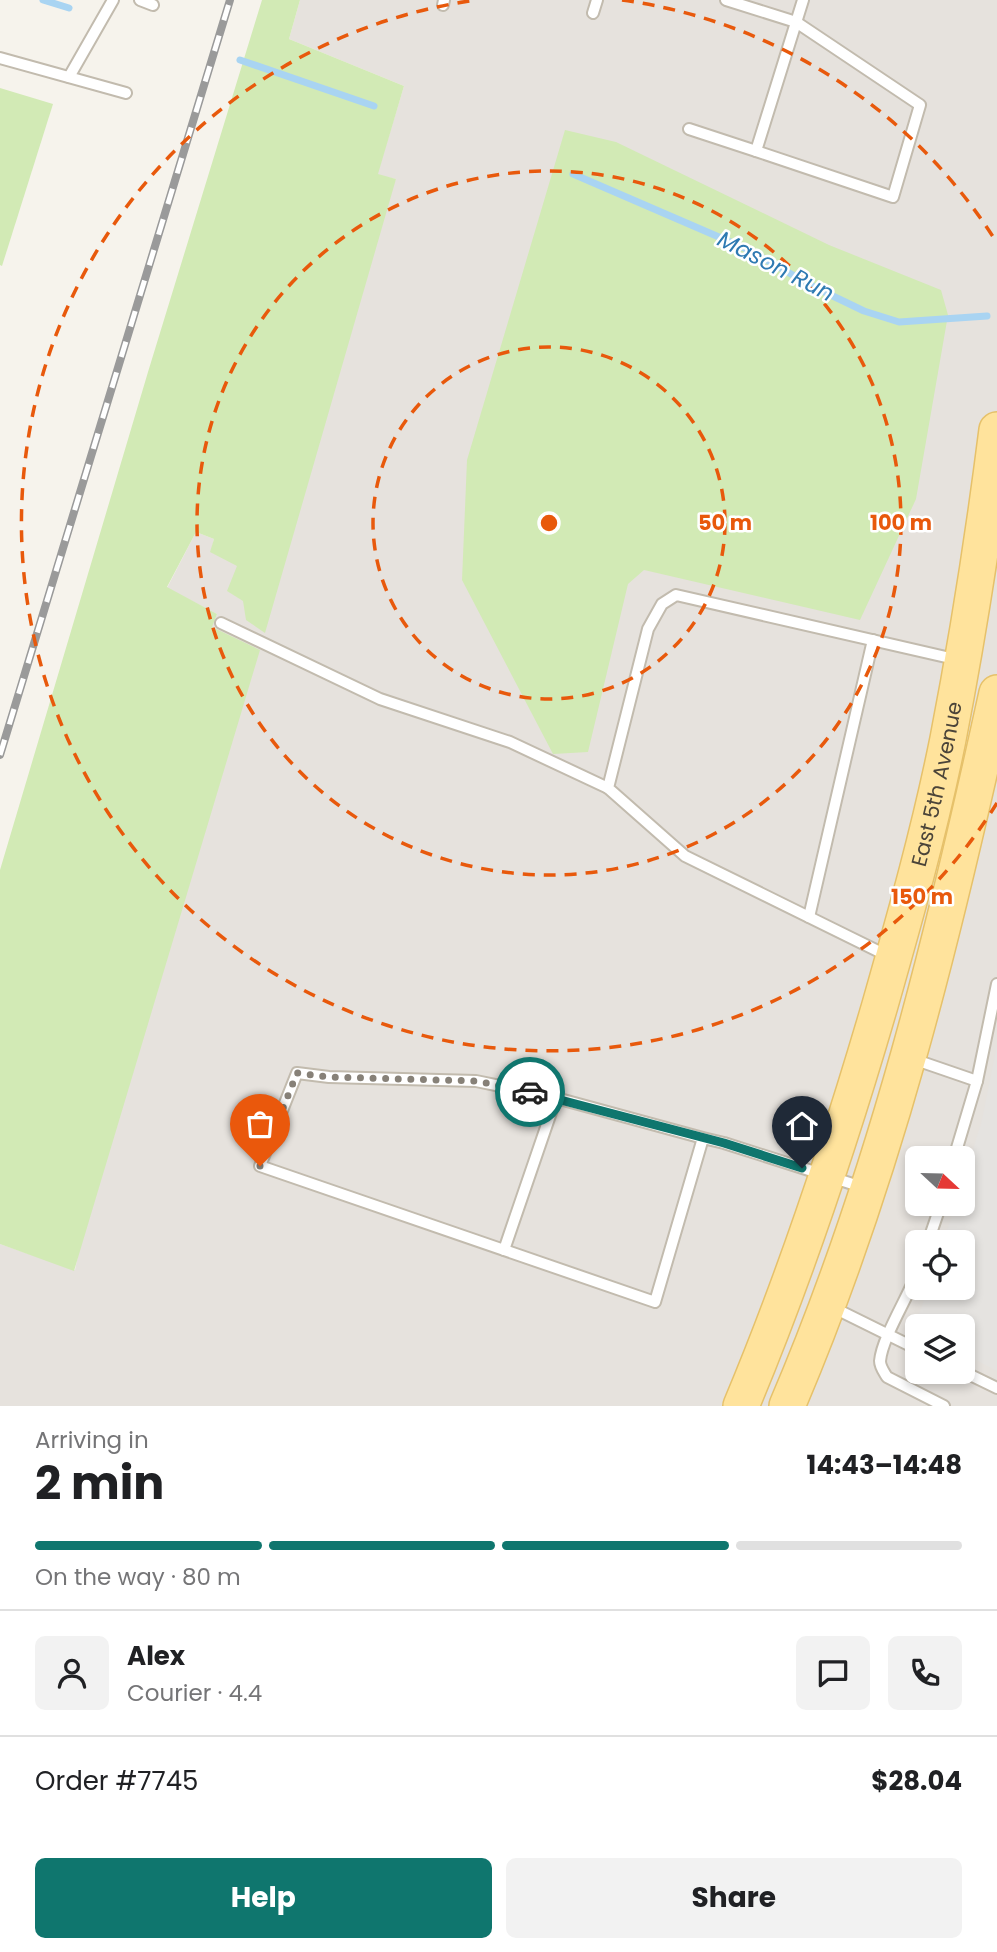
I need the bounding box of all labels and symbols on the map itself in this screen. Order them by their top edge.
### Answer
water label: Mason Run [712,223,840,309]
text: 50 m [698,508,752,537]
text: 100 m [870,508,932,537]
centre of rings [537,511,561,535]
street label: East 5th Avenue [904,699,969,869]
text: 150 m [891,882,953,911]
courier [495,1057,565,1127]
pin [230,1094,290,1166]
pin [772,1096,832,1168]
north arrow [905,1146,975,1216]

